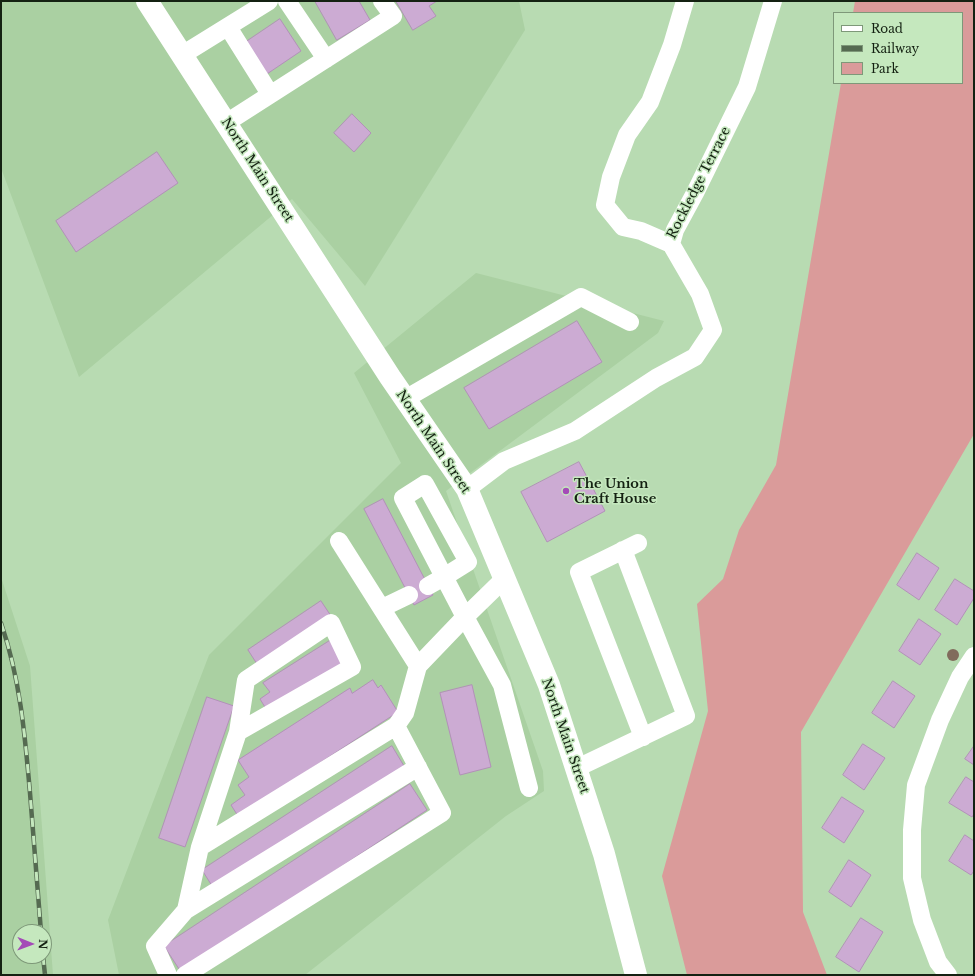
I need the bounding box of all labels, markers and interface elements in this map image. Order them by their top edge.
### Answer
legend [833,12,963,84]
text: Road [871,21,903,36]
text: Railway [871,41,919,56]
text: Park [871,61,899,76]
street label: North Main Street [217,115,297,225]
street label: Rockledge Terrace [664,124,734,242]
street label: North Main Street [393,387,473,497]
place label: The Union Craft House [574,476,656,507]
marker: The Union Craft House [561,486,571,496]
street label: North Main Street [538,676,592,796]
north arrow [12,924,52,964]
text: N [36,939,50,949]

